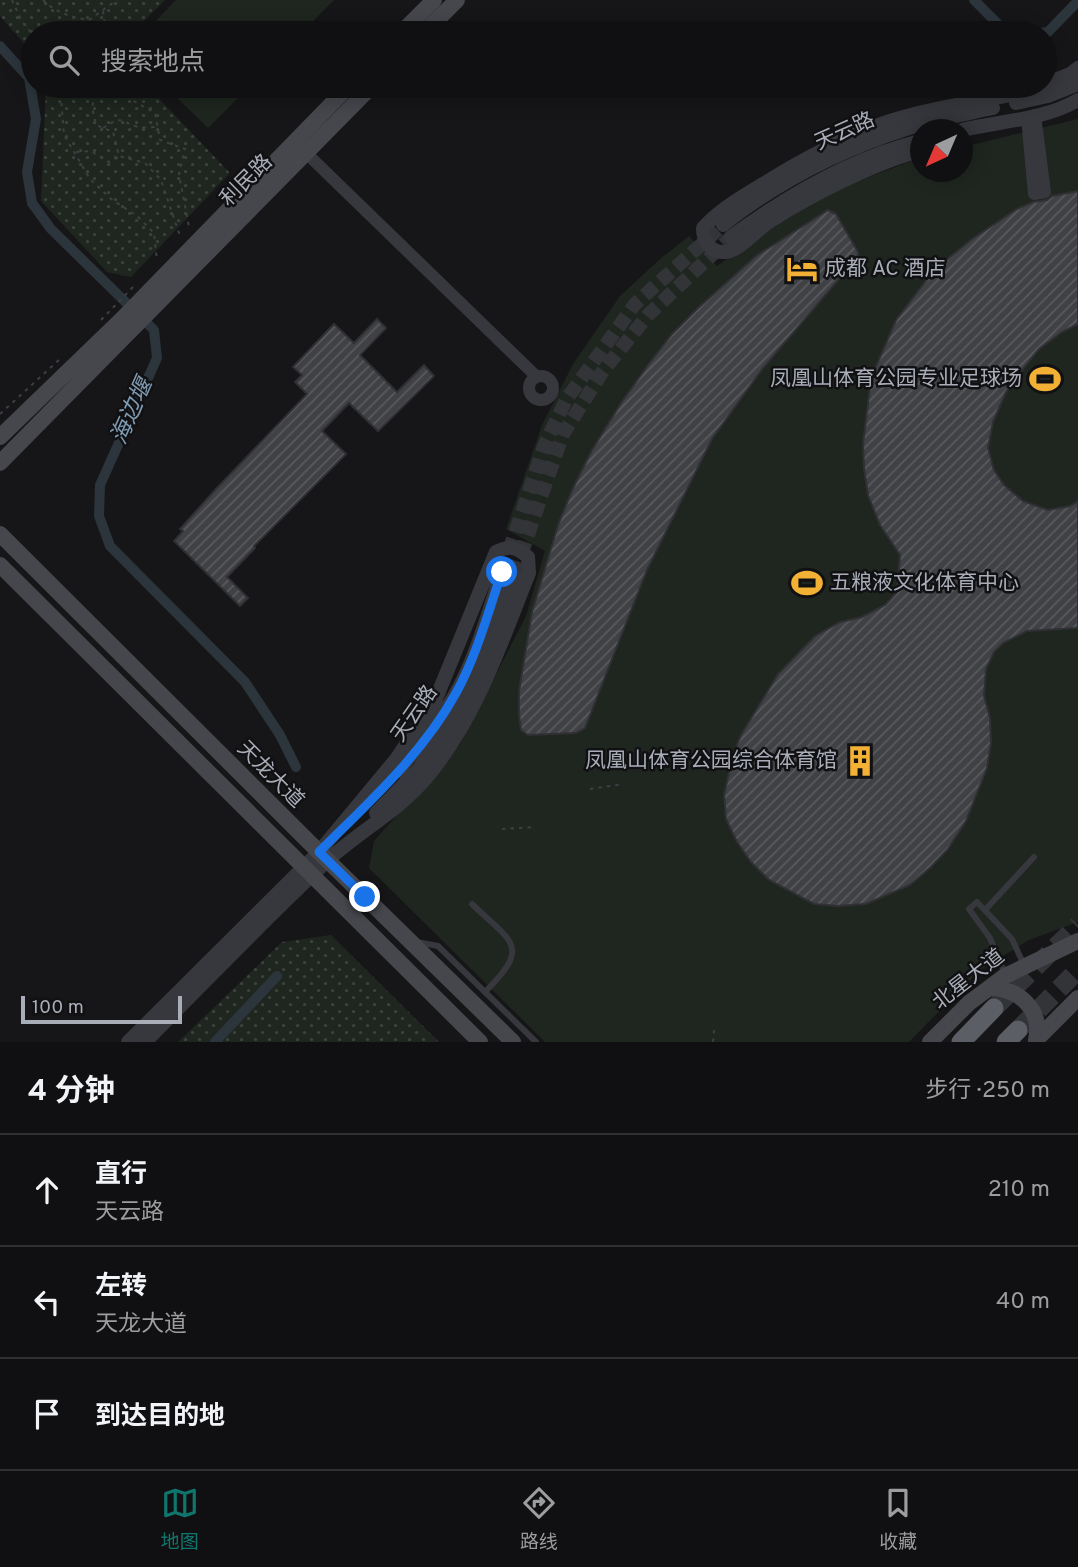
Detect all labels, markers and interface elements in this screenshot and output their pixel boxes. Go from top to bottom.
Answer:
search box [21,21,1057,98]
icon: search [45,41,83,79]
text: 搜索地点 [101,47,205,80]
street label: 天云路 [811,107,879,157]
north arrow [910,119,973,182]
street label: 利民路 [215,149,279,213]
hotel icon: 成都 AC 酒店 [785,252,819,286]
place label: 成都 AC 酒店 [825,256,946,283]
sports icon: 凤凰山体育公园专业足球场 [1028,362,1062,396]
place label: 凤凰山体育公园专业足球场 [770,366,1022,393]
water label: 海边堰 [106,371,162,449]
route start [486,556,517,587]
sports icon: 五粮液文化体育中心 [790,566,824,600]
place label: 五粮液文化体育中心 [830,570,1019,597]
street label: 天云路 [386,680,444,748]
street label: 天龙大道 [231,736,309,814]
building icon: 凤凰山体育公园综合体育馆 [843,744,877,778]
place label: 凤凰山体育公园综合体育馆 [585,748,837,775]
route end [349,881,380,912]
street label: 北星大道 [928,944,1010,1016]
scale bar [21,993,182,1025]
text: 100 m [32,996,84,1020]
text: 4 分钟 [28,1074,115,1111]
text: 步行 · 250 m [925,1077,1050,1106]
text: 直行 [95,1159,147,1192]
icon: ahead [28,1171,66,1209]
text: 210 m [988,1176,1050,1205]
text: 天云路 [95,1199,164,1228]
text: 左转 [95,1271,147,1304]
icon: left [28,1283,66,1321]
text: 40 m [996,1288,1050,1317]
text: 天龙大道 [95,1311,187,1340]
icon: arrive [28,1395,66,1433]
text: 到达目的地 [95,1401,225,1434]
tab: 地图 [161,1484,199,1555]
tab: 路线 [520,1484,558,1555]
tab: 收藏 [879,1484,917,1555]

